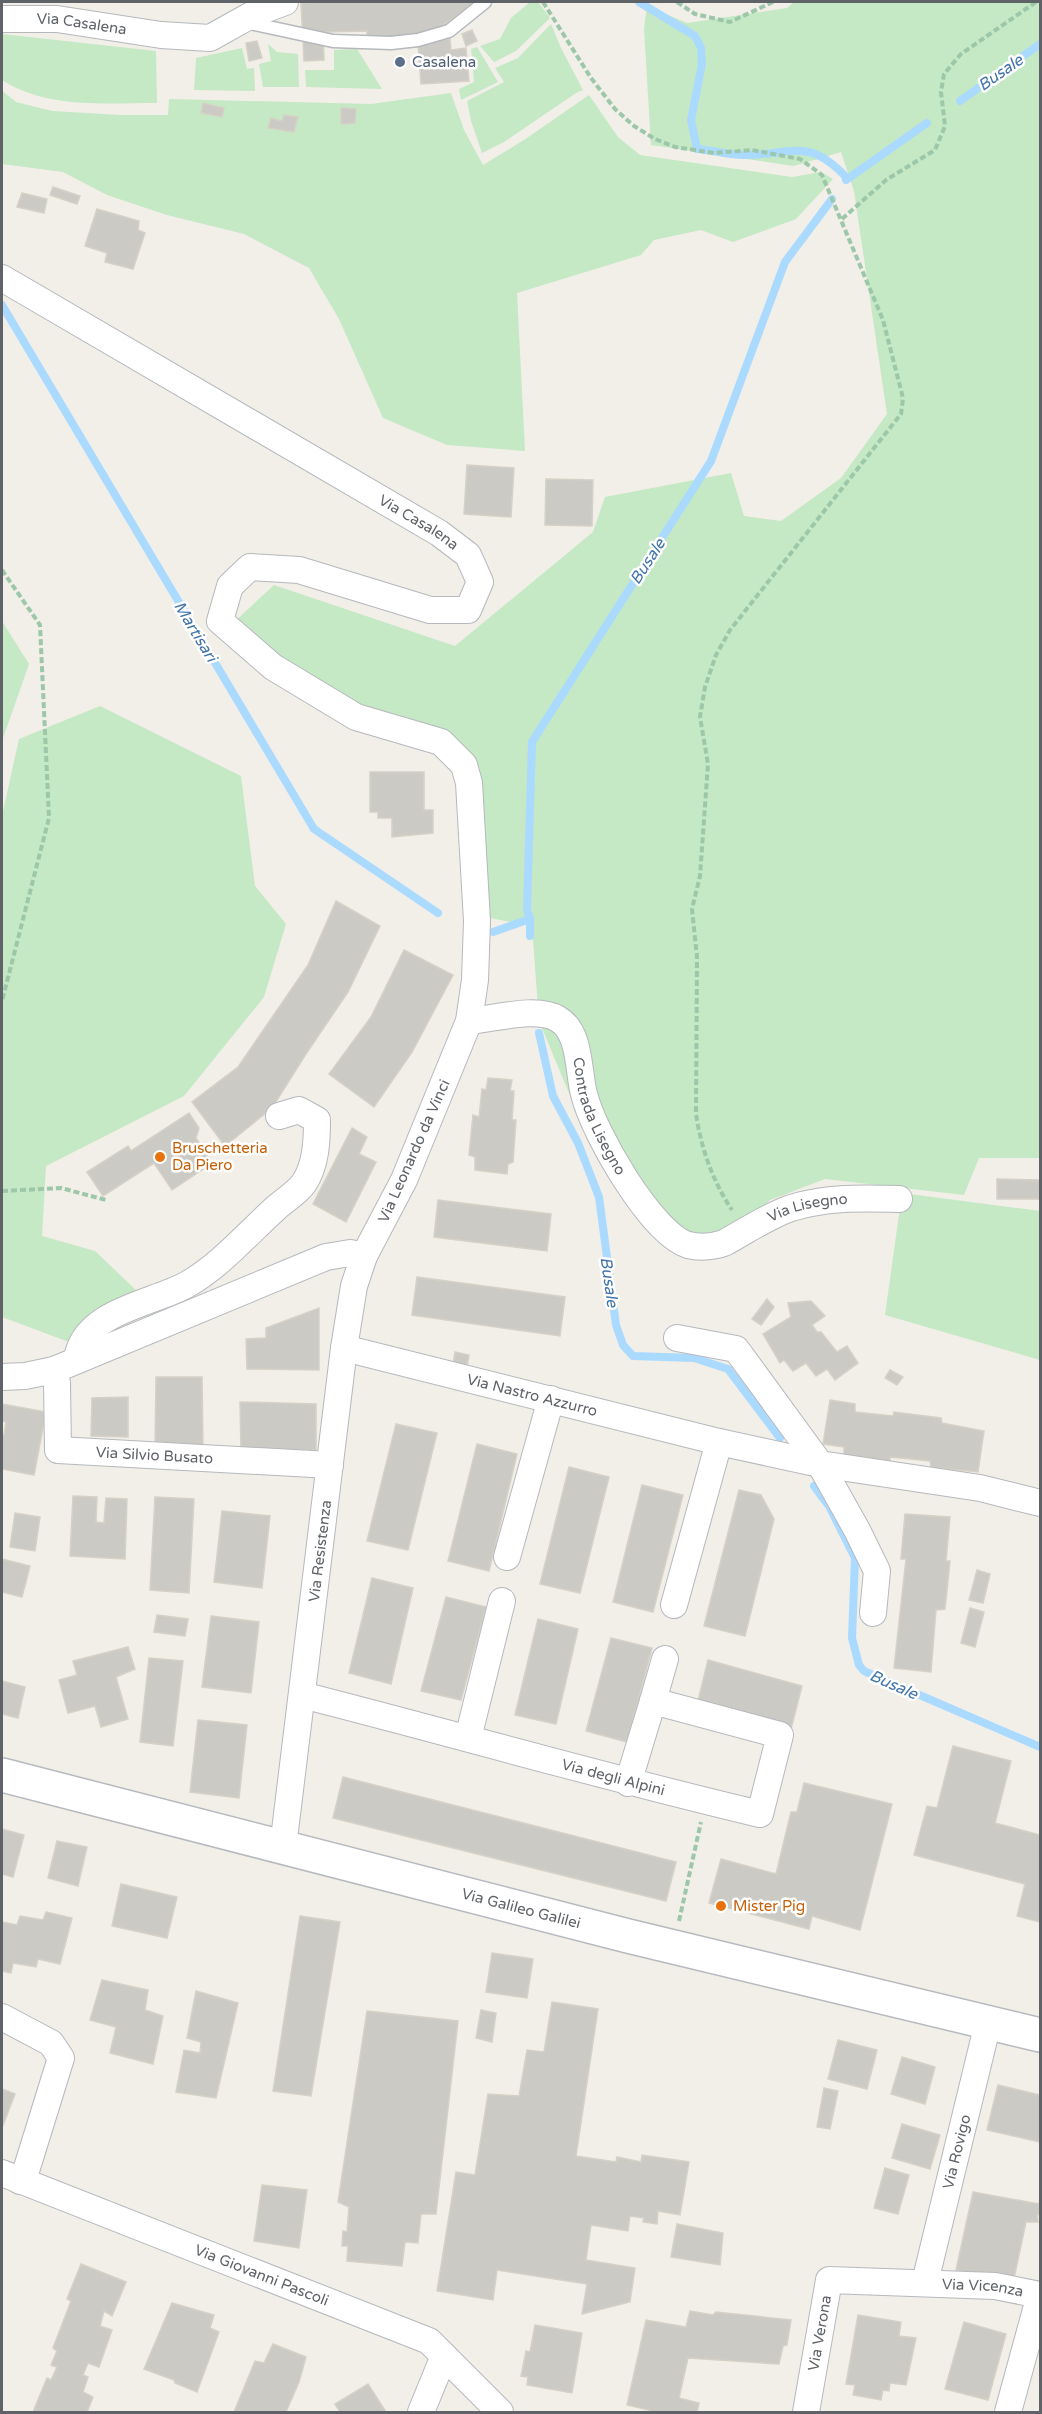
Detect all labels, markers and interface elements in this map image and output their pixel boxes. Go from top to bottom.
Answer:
street label: Via Casalena [37,10,128,39]
water label: Busale [974,50,1028,95]
place label: Casalena [412,53,476,71]
marker: Casalena [393,55,407,69]
street label: Via Casalena [375,491,462,554]
water label: Busale [626,534,670,588]
water label: Martisari [169,597,222,667]
street label: Contrada Lisegno [569,1056,630,1178]
street label: Via Leonardo da Vinci [374,1077,454,1225]
place label: Bruschetteria Da Piero [172,1139,268,1174]
marker: Bruschetteria Da Piero [153,1150,167,1164]
street label: Via Lisegno [764,1190,848,1226]
water label: Busale [596,1256,623,1309]
street label: Via Nastro Azzurro [465,1370,599,1420]
street label: Via Silvio Busato [95,1443,214,1468]
street label: Via Resistenza [305,1499,335,1603]
water label: Busale [866,1666,922,1705]
street label: Via degli Alpini [560,1755,667,1799]
street label: Via Galileo Galilei [460,1885,583,1932]
place label: Mister Pig [733,1897,805,1915]
marker: Mister Pig [714,1899,728,1913]
street label: Via Rovigo [939,2113,974,2191]
street label: Via Giovanni Pascoli [192,2241,331,2310]
street label: Via Vicenza [942,2275,1025,2300]
street label: Via Verona [804,2294,835,2373]

